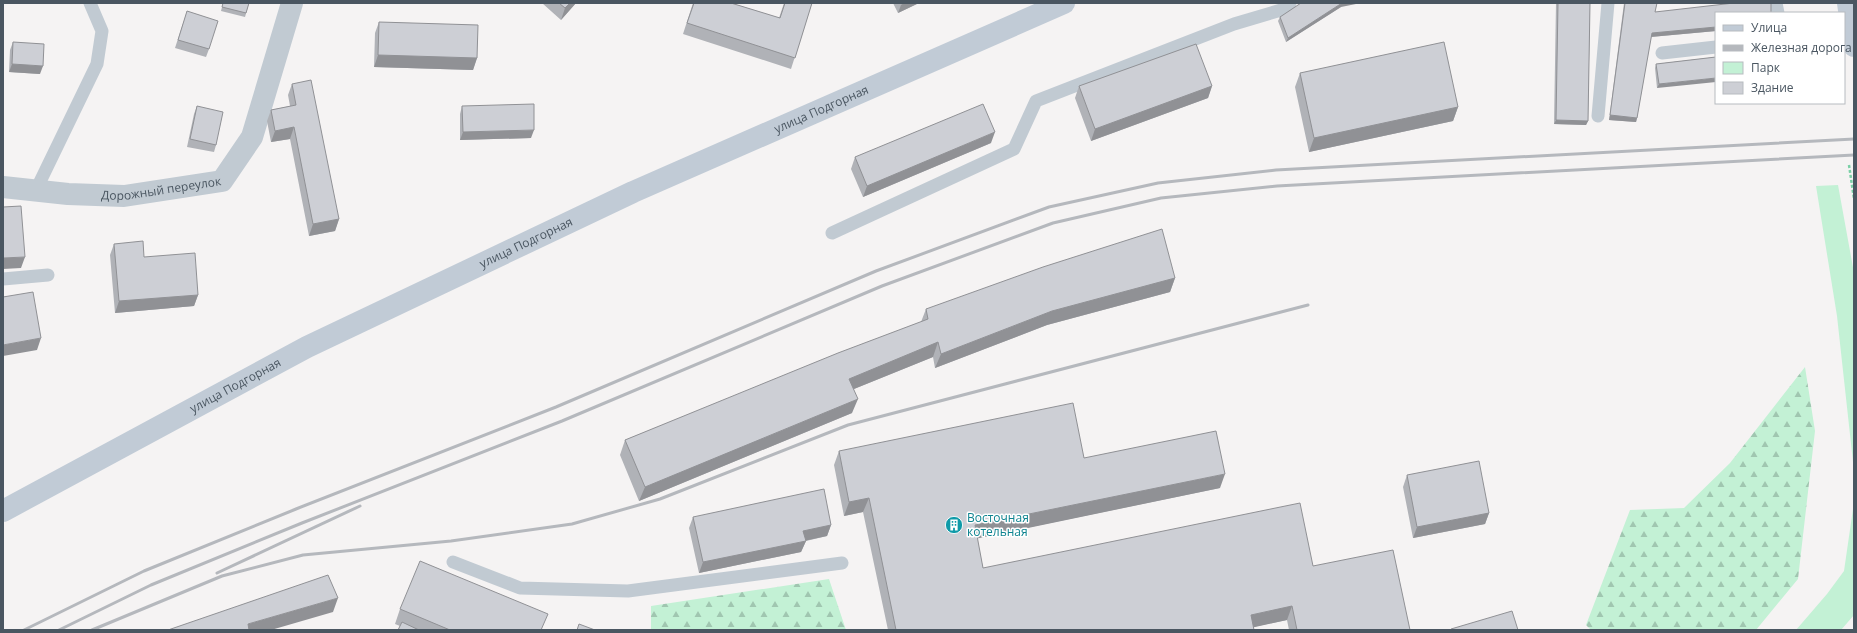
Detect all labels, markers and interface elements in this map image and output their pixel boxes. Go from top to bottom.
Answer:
legend [1715,12,1845,104]
text: Улица [1751,19,1787,36]
text: Железная дорога [1751,39,1852,56]
text: Парк [1751,59,1781,76]
text: Здание [1751,79,1794,96]
street label: улица Подгорная [771,81,871,137]
street label: Дорожный переулок [101,172,223,204]
street label: улица Подгорная [476,213,575,272]
street label: улица Подгорная [186,354,284,417]
place label: Восточная котельная [967,509,1029,540]
building icon: Восточная котельная [944,515,964,535]

